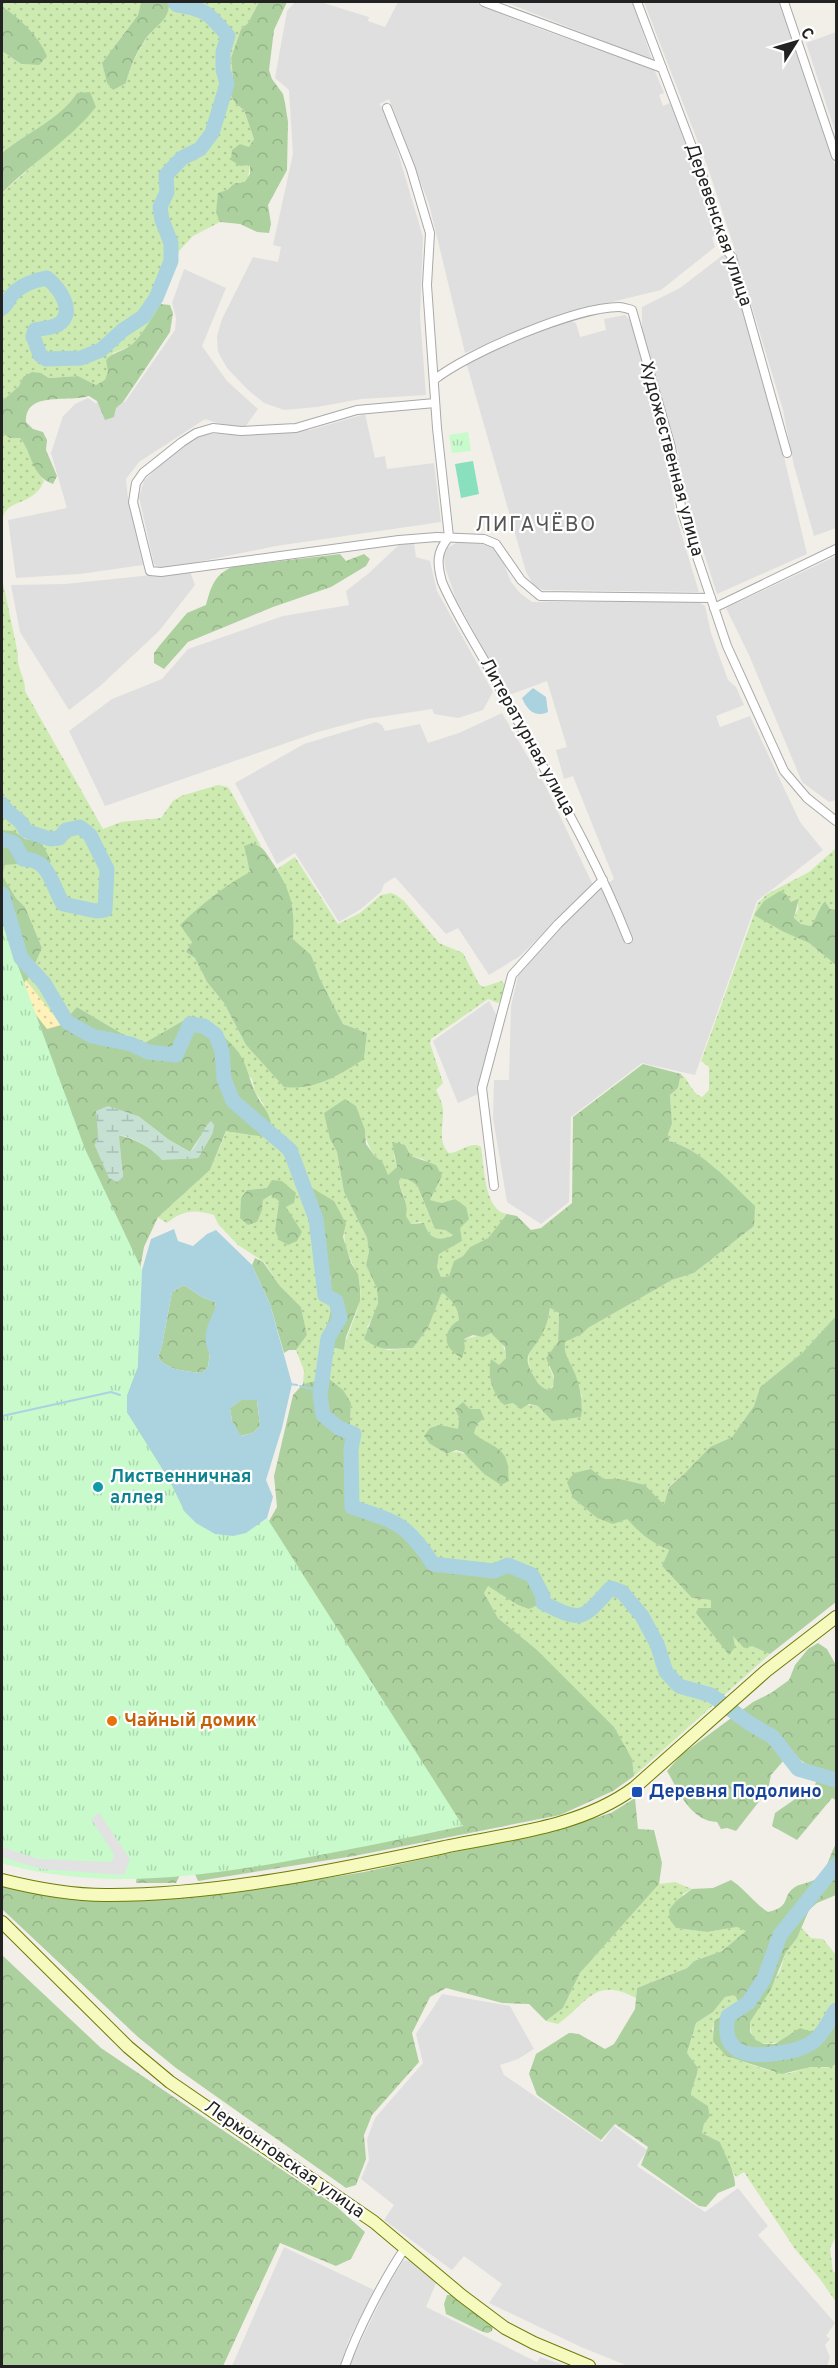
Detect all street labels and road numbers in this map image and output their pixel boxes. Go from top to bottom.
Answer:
street label: Деревенская улица [679,140,757,310]
street label: Художественная улица [634,359,708,559]
street label: Литературная улица [474,654,580,820]
street label: Лермонтовская улица [199,2096,369,2224]

